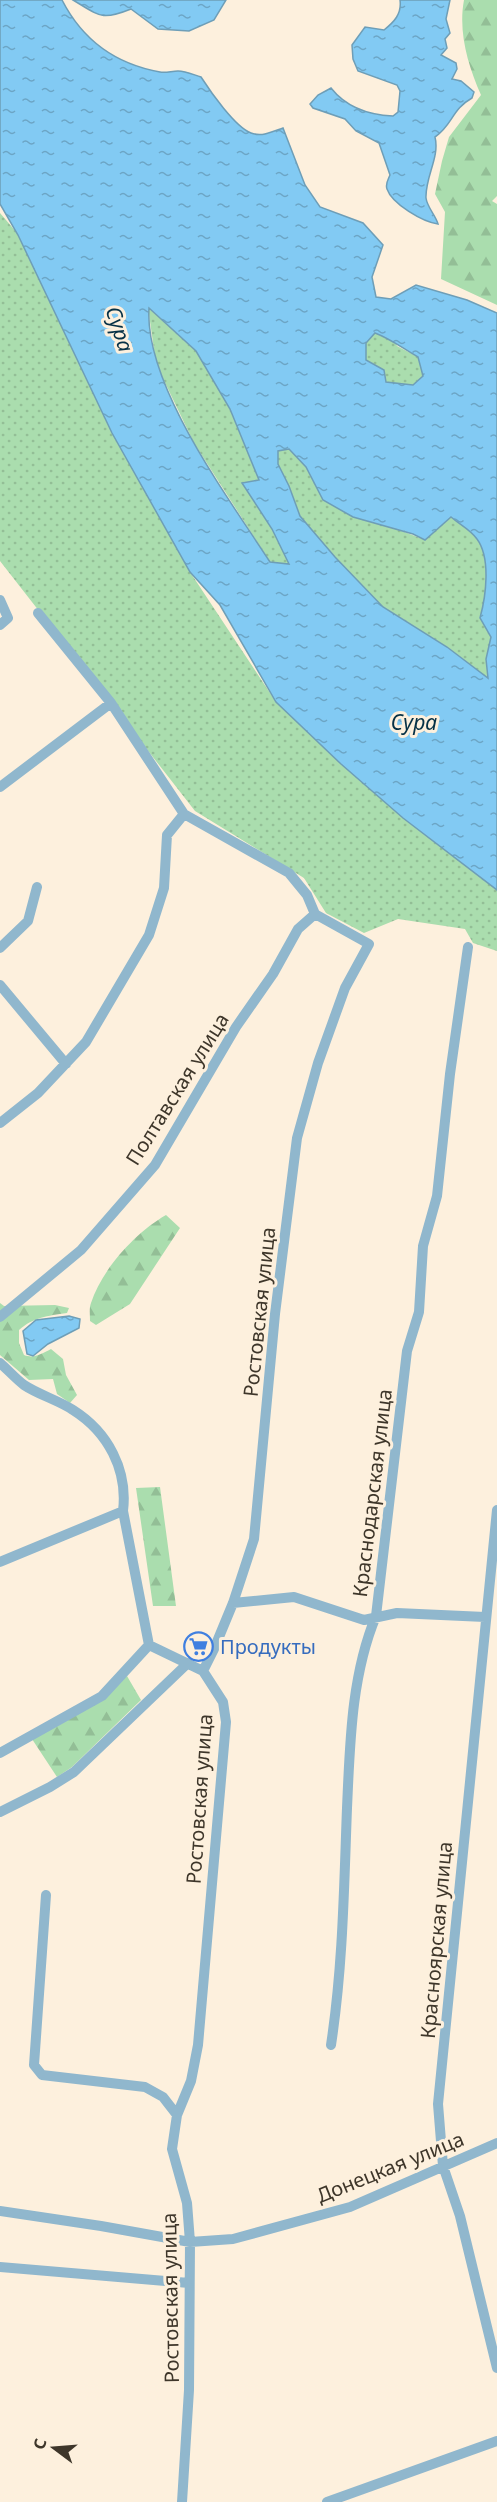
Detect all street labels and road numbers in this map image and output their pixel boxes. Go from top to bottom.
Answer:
street label: Полтавская улица [119,1008,235,1170]
street label: Ростовская улица [237,1226,281,1398]
street label: Краснодарская улица [346,1387,398,1599]
street label: Ростовская улица [180,1713,218,1885]
street label: Красноярская улица [414,1840,458,2040]
street label: Донецкая улица [312,2125,468,2209]
street label: Ростовская улица [155,2213,185,2383]

